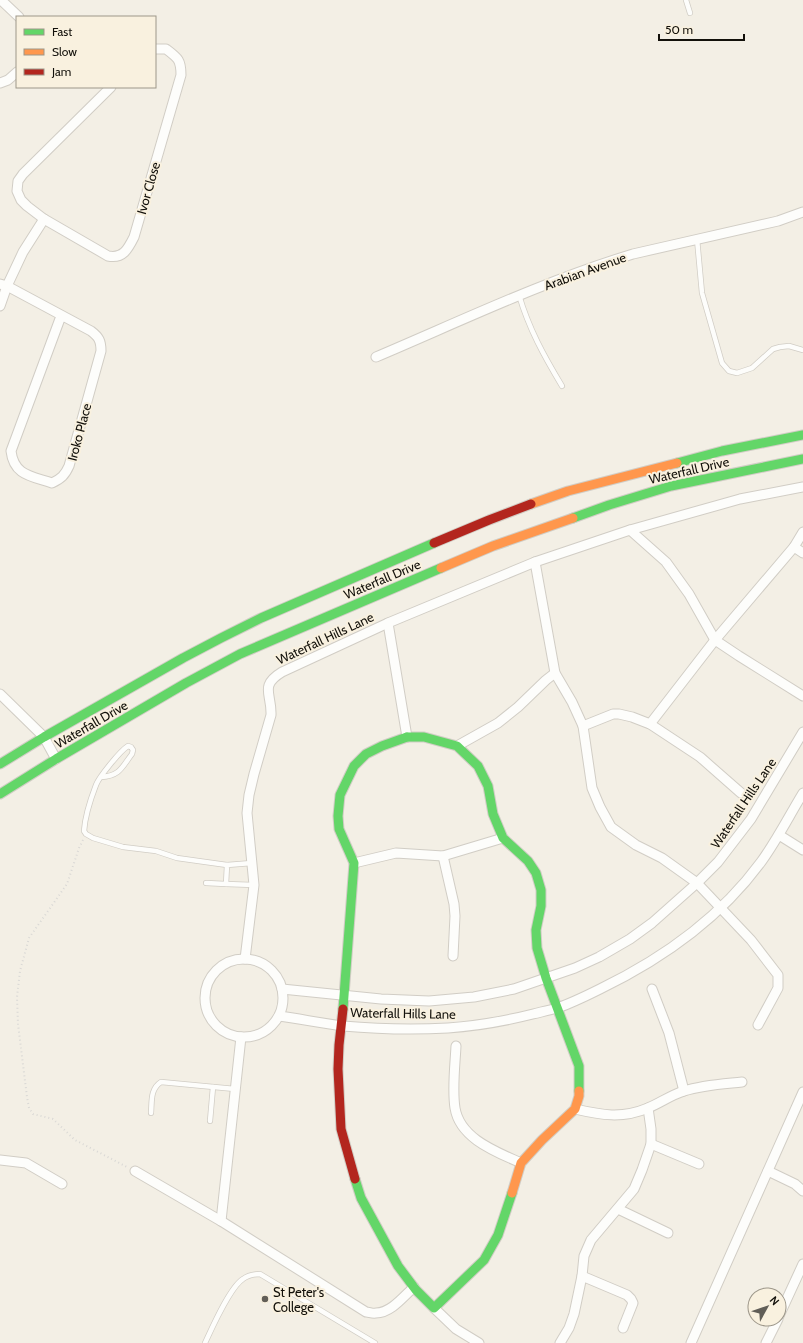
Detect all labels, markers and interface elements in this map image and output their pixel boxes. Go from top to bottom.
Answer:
legend [16,16,156,88]
scale bar [659,16,744,42]
text: 50 m [665,22,693,37]
text: Fast [52,24,72,39]
text: Slow [52,44,77,59]
text: Jam [51,64,71,79]
street label: Ivor Close [133,160,163,216]
street label: Arabian Avenue [542,249,628,293]
street label: Iroko Place [64,401,94,463]
street label: Waterfall Drive [647,453,731,487]
street label: Waterfall Drive [341,556,423,602]
street label: Waterfall Hills Lane [274,608,376,668]
street label: Waterfall Drive [52,696,131,751]
street label: Waterfall Hills Lane [707,755,779,851]
street label: Waterfall Hills Lane [350,1004,456,1022]
place label: St Peter's College [273,1284,325,1315]
north arrow [747,1287,787,1327]
text: N [767,1293,783,1308]
marker: St Peter's College [260,1294,270,1304]

